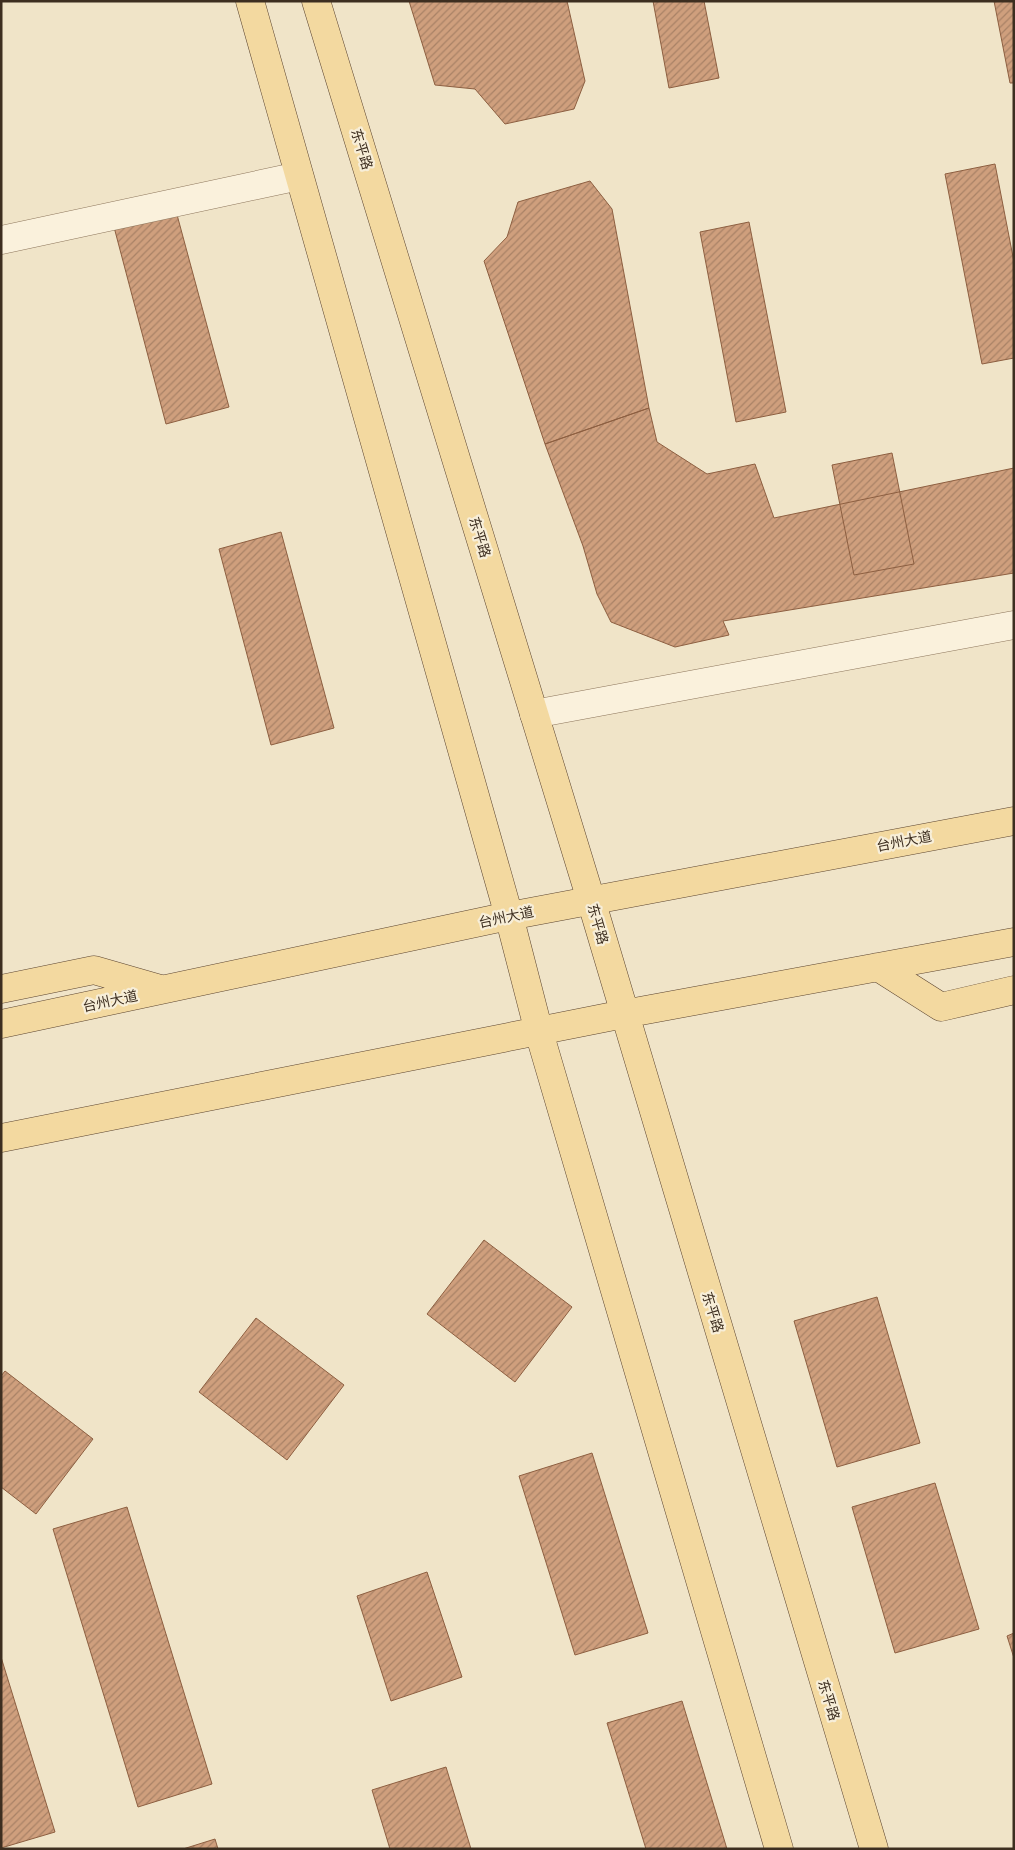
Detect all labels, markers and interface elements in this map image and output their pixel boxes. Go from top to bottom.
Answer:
street label: 东平路 [347,126,377,172]
street label: 东平路 [465,514,495,560]
street label: 台州大道 [875,827,933,855]
street label: 东平路 [584,901,612,947]
street label: 台州大道 [477,902,535,932]
street label: 台州大道 [81,986,139,1016]
street label: 东平路 [698,1289,728,1335]
street label: 东平路 [814,1677,844,1723]

